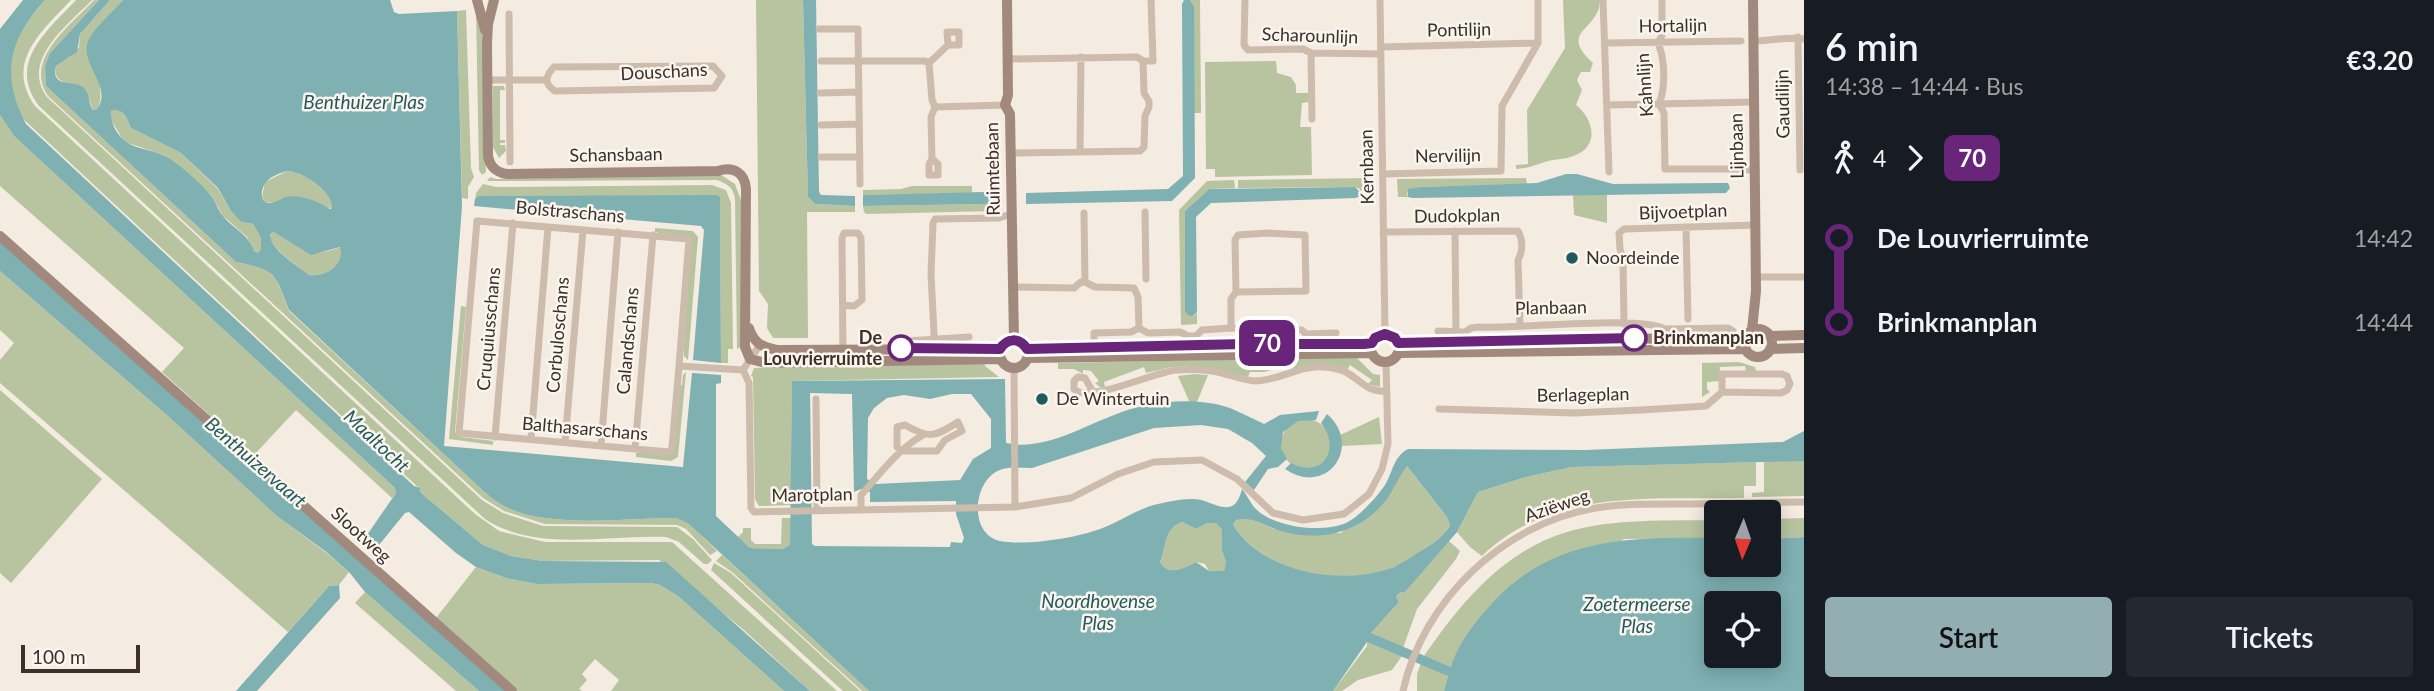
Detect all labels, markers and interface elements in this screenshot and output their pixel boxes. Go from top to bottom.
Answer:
street label: Hortalijn [1639,13,1707,37]
street label: Pontilijn [1427,17,1491,41]
street label: Scharounlijn [1261,22,1359,48]
text: 6 min [1825,23,1919,69]
text: €3.20 [2347,44,2413,76]
street label: Kahnlijn [1631,52,1657,118]
street label: Douschans [620,58,708,84]
street label: Gaudilijn [1770,69,1794,139]
text: 14:38 – 14:44 · Bus [1825,72,2024,100]
water label: Benthuizer Plas [303,90,425,113]
street label: Lijnbaan [1724,113,1748,179]
street label: Ruimtebaan [980,122,1004,216]
street label: Kernbaan [1354,129,1378,205]
icon: walk [1825,139,1863,177]
icon: forward [1896,139,1934,177]
street label: Schansbaan [569,142,663,166]
street label: Nervilijn [1415,143,1481,167]
text: 70 [1958,143,1986,172]
text: 4 [1873,144,1886,172]
street label: Bolstraschans [515,195,625,227]
street label: Bijvoetplan [1638,198,1728,224]
street label: Dudokplan [1414,203,1500,227]
text: De Louvrierruimte [1877,222,2089,254]
text: 14:42 [2354,224,2413,252]
place label: Noordeinde [1586,246,1680,268]
marker: Noordeinde [1564,250,1580,266]
street label: Cruquiusschans [472,266,504,392]
street label: Corbuloschans [541,276,573,394]
street label: Calandschans [611,286,643,395]
street label: Planbaan [1515,295,1587,319]
text: Brinkmanplan [1877,306,2037,338]
text: 14:44 [2354,308,2413,336]
line badge: 70 [1236,320,1298,366]
marker: Brinkmanplan [1621,325,1647,351]
place label: De Louvrierruimte [763,326,882,369]
place label: Brinkmanplan [1653,326,1764,348]
text: 70 [1253,328,1281,357]
marker: De Louvrierruimte [888,335,914,361]
street label: Berlageplan [1536,382,1630,406]
place label: De Wintertuin [1056,387,1170,409]
marker: De Wintertuin [1034,391,1050,407]
water label: Maaltocht [340,404,415,477]
water label: Benthuizervaart [201,411,312,512]
street label: Balthasarschans [521,412,649,444]
street label: Marotplan [771,482,853,506]
street label: Aziëweg [1521,484,1592,526]
north arrow [1704,500,1782,578]
map controls [1704,500,1781,668]
street label: Slootweg [327,502,396,567]
water label: Noordhovense Plas [1041,589,1155,634]
button: locate [1704,591,1781,668]
water label: Zoetermeerse Plas [1582,592,1691,637]
button: Start [1825,597,2112,677]
button: Tickets [2126,597,2413,677]
scale bar [21,642,140,674]
text: 100 m [32,645,86,668]

